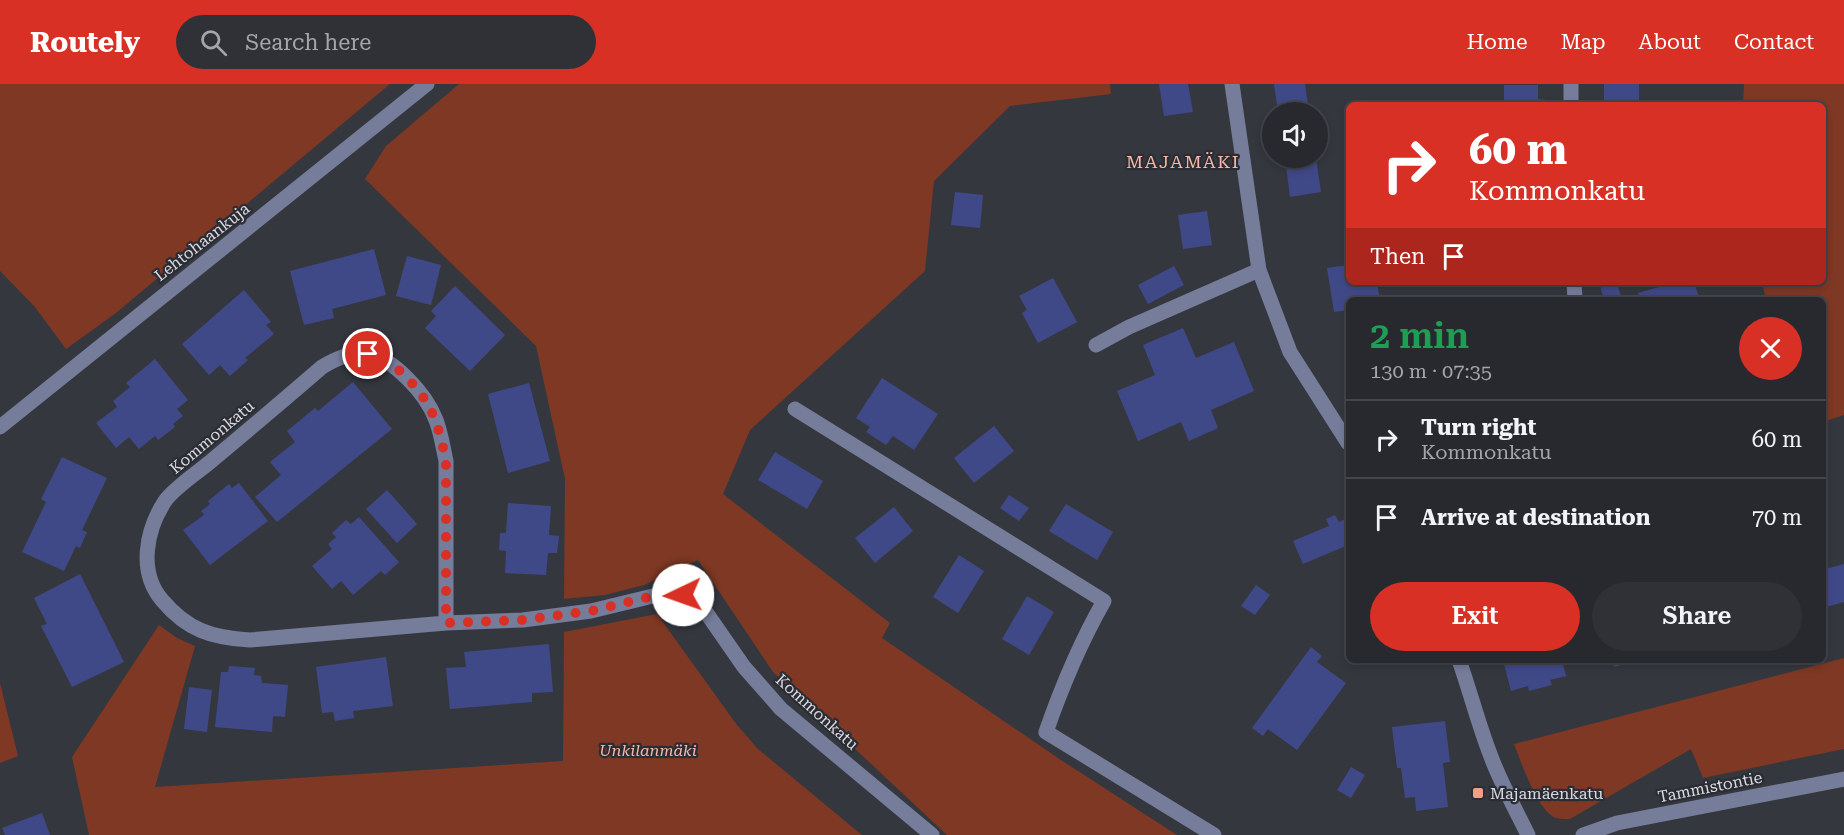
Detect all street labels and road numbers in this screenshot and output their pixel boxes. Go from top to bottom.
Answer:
street label: Lehtohaankuja [151,199,254,285]
street label: Kommonkatu [166,396,258,478]
street label: Kommonkatu [772,670,862,754]
street label: Tammistontie [1656,768,1764,806]

